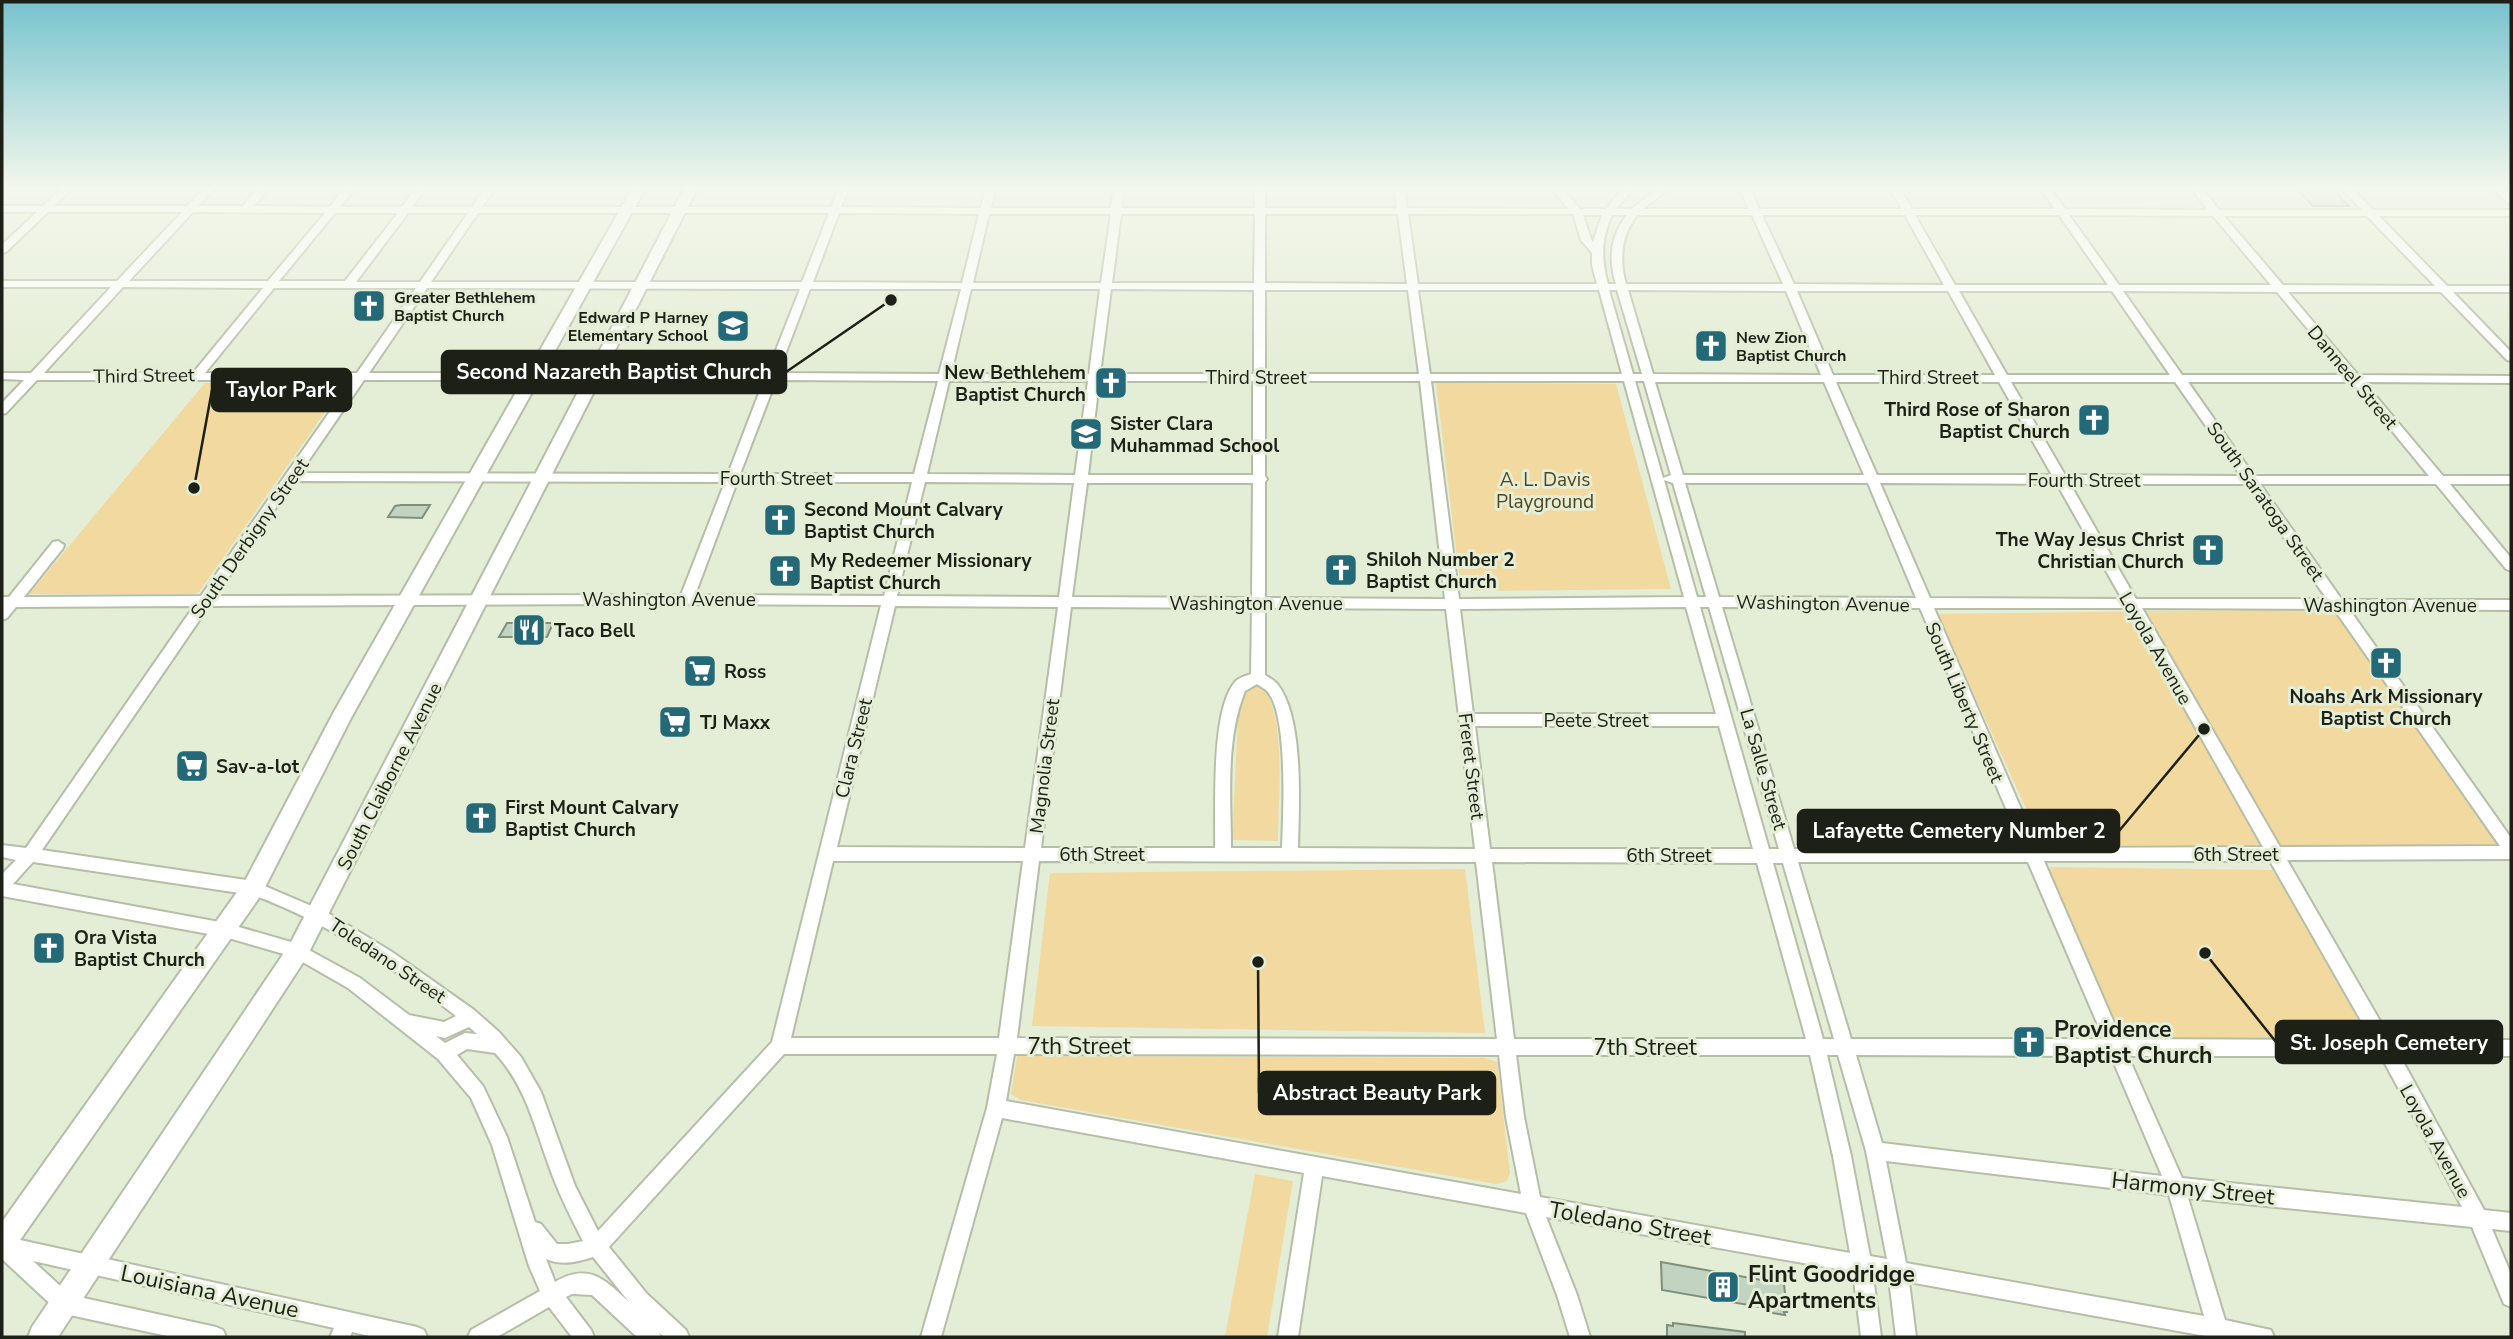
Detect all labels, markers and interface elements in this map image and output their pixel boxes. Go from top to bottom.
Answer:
church icon: Greater Bethlehem Baptist Church [350,287,388,325]
place label: Greater Bethlehem Baptist Church [394,287,536,327]
place label: Edward P Harney Elementary School [568,307,709,347]
school or university icon: Edward P Harney Elementary School [714,307,752,345]
street label: Danneel Street [2301,320,2404,435]
church icon: New Zion Baptist Church [1692,327,1730,365]
place label: New Zion Baptist Church [1736,327,1846,367]
callout: Second Nazareth Baptist Church [442,351,786,393]
text: Second Nazareth Baptist Church [456,358,772,386]
place label: New Bethlehem Baptist Church [944,360,1086,408]
street label: Third Street [93,362,195,390]
church icon: New Bethlehem Baptist Church [1092,364,1130,402]
street label: Third Street [1205,365,1307,391]
street label: Third Street [1877,365,1979,391]
callout: Taylor Park [212,369,351,411]
text: Taylor Park [226,376,337,404]
place label: Third Rose of Sharon Baptist Church [1884,397,2070,445]
church icon: Third Rose of Sharon Baptist Church [2075,401,2113,439]
place label: Sister Clara Muhammad School [1110,411,1279,459]
school or university icon: Sister Clara Muhammad School [1067,415,1105,453]
street label: South Saratoga Street [2200,417,2330,587]
street label: South Derbigny Street [185,453,315,624]
street label: Fourth Street [720,466,833,492]
park label: A. L. Davis Playground [1496,467,1594,515]
street label: Fourth Street [2028,468,2141,494]
place label: Second Mount Calvary Baptist Church [804,497,1004,545]
church icon: Second Mount Calvary Baptist Church [761,501,799,539]
place label: The Way Jesus Christ Christian Church [1996,527,2185,575]
church icon: The Way Jesus Christ Christian Church [2189,531,2227,569]
place label: Shiloh Number 2 Baptist Church [1366,547,1515,595]
place label: My Redeemer Missionary Baptist Church [810,548,1032,596]
church icon: Shiloh Number 2 Baptist Church [1322,551,1360,589]
church icon: My Redeemer Missionary Baptist Church [766,552,804,590]
street label: Washington Avenue [582,587,756,613]
street label: Loyola Avenue [2112,587,2198,710]
street label: Washington Avenue [1736,589,1910,619]
street label: Washington Avenue [1169,591,1343,617]
street label: Washington Avenue [2303,593,2477,619]
restaurant icon: Taco Bell [510,611,548,649]
place label: Taco Bell [554,618,635,644]
street label: South Liberty Street [1919,618,2010,787]
church icon: Noahs Ark Missionary Baptist Church [2367,644,2405,682]
supermarket icon: Ross [681,652,719,690]
place label: Ross [724,659,766,685]
street label: South Claiborne Avenue [331,678,448,875]
place label: Noahs Ark Missionary Baptist Church [2289,684,2484,732]
street label: Clara Street [829,695,879,801]
street label: Magnolia Street [1024,697,1066,835]
supermarket icon: TJ Maxx [656,703,694,741]
street label: La Salle Street [1733,706,1793,833]
street label: Peete Street [1543,708,1649,734]
place label: TJ Maxx [700,710,771,736]
street label: Freret Street [1452,711,1490,821]
supermarket icon: Sav-a-lot [173,747,211,785]
place label: Sav-a-lot [216,754,300,780]
place label: First Mount Calvary Baptist Church [505,795,679,843]
church icon: First Mount Calvary Baptist Church [462,799,500,837]
callout: Lafayette Cemetery Number 2 [1798,810,2119,852]
text: Lafayette Cemetery Number 2 [1812,817,2106,845]
street label: 6th Street [1059,842,1145,868]
street label: 6th Street [2193,842,2279,868]
street label: 6th Street [1626,843,1712,869]
street label: Toledano Street [324,912,451,1010]
place label: Ora Vista Baptist Church [74,925,205,973]
church icon: Ora Vista Baptist Church [30,929,68,967]
place label: Providence Baptist Church [2054,1014,2212,1071]
callout: St. Joseph Cemetery [2276,1021,2502,1063]
church icon: Providence Baptist Church [2010,1023,2048,1061]
text: St. Joseph Cemetery [2290,1029,2489,1057]
street label: 7th Street [1027,1031,1132,1062]
street label: 7th Street [1593,1032,1698,1063]
callout: Abstract Beauty Park [1259,1072,1495,1114]
text: Abstract Beauty Park [1273,1079,1482,1107]
street label: Loyola Avenue [2393,1080,2477,1203]
street label: Harmony Street [2110,1165,2277,1213]
street label: Toledano Street [1547,1194,1714,1253]
street label: Louisiana Avenue [118,1257,302,1326]
place label: Flint Goodridge Apartments [1748,1259,1915,1316]
building icon: Flint Goodridge Apartments [1704,1268,1742,1306]

